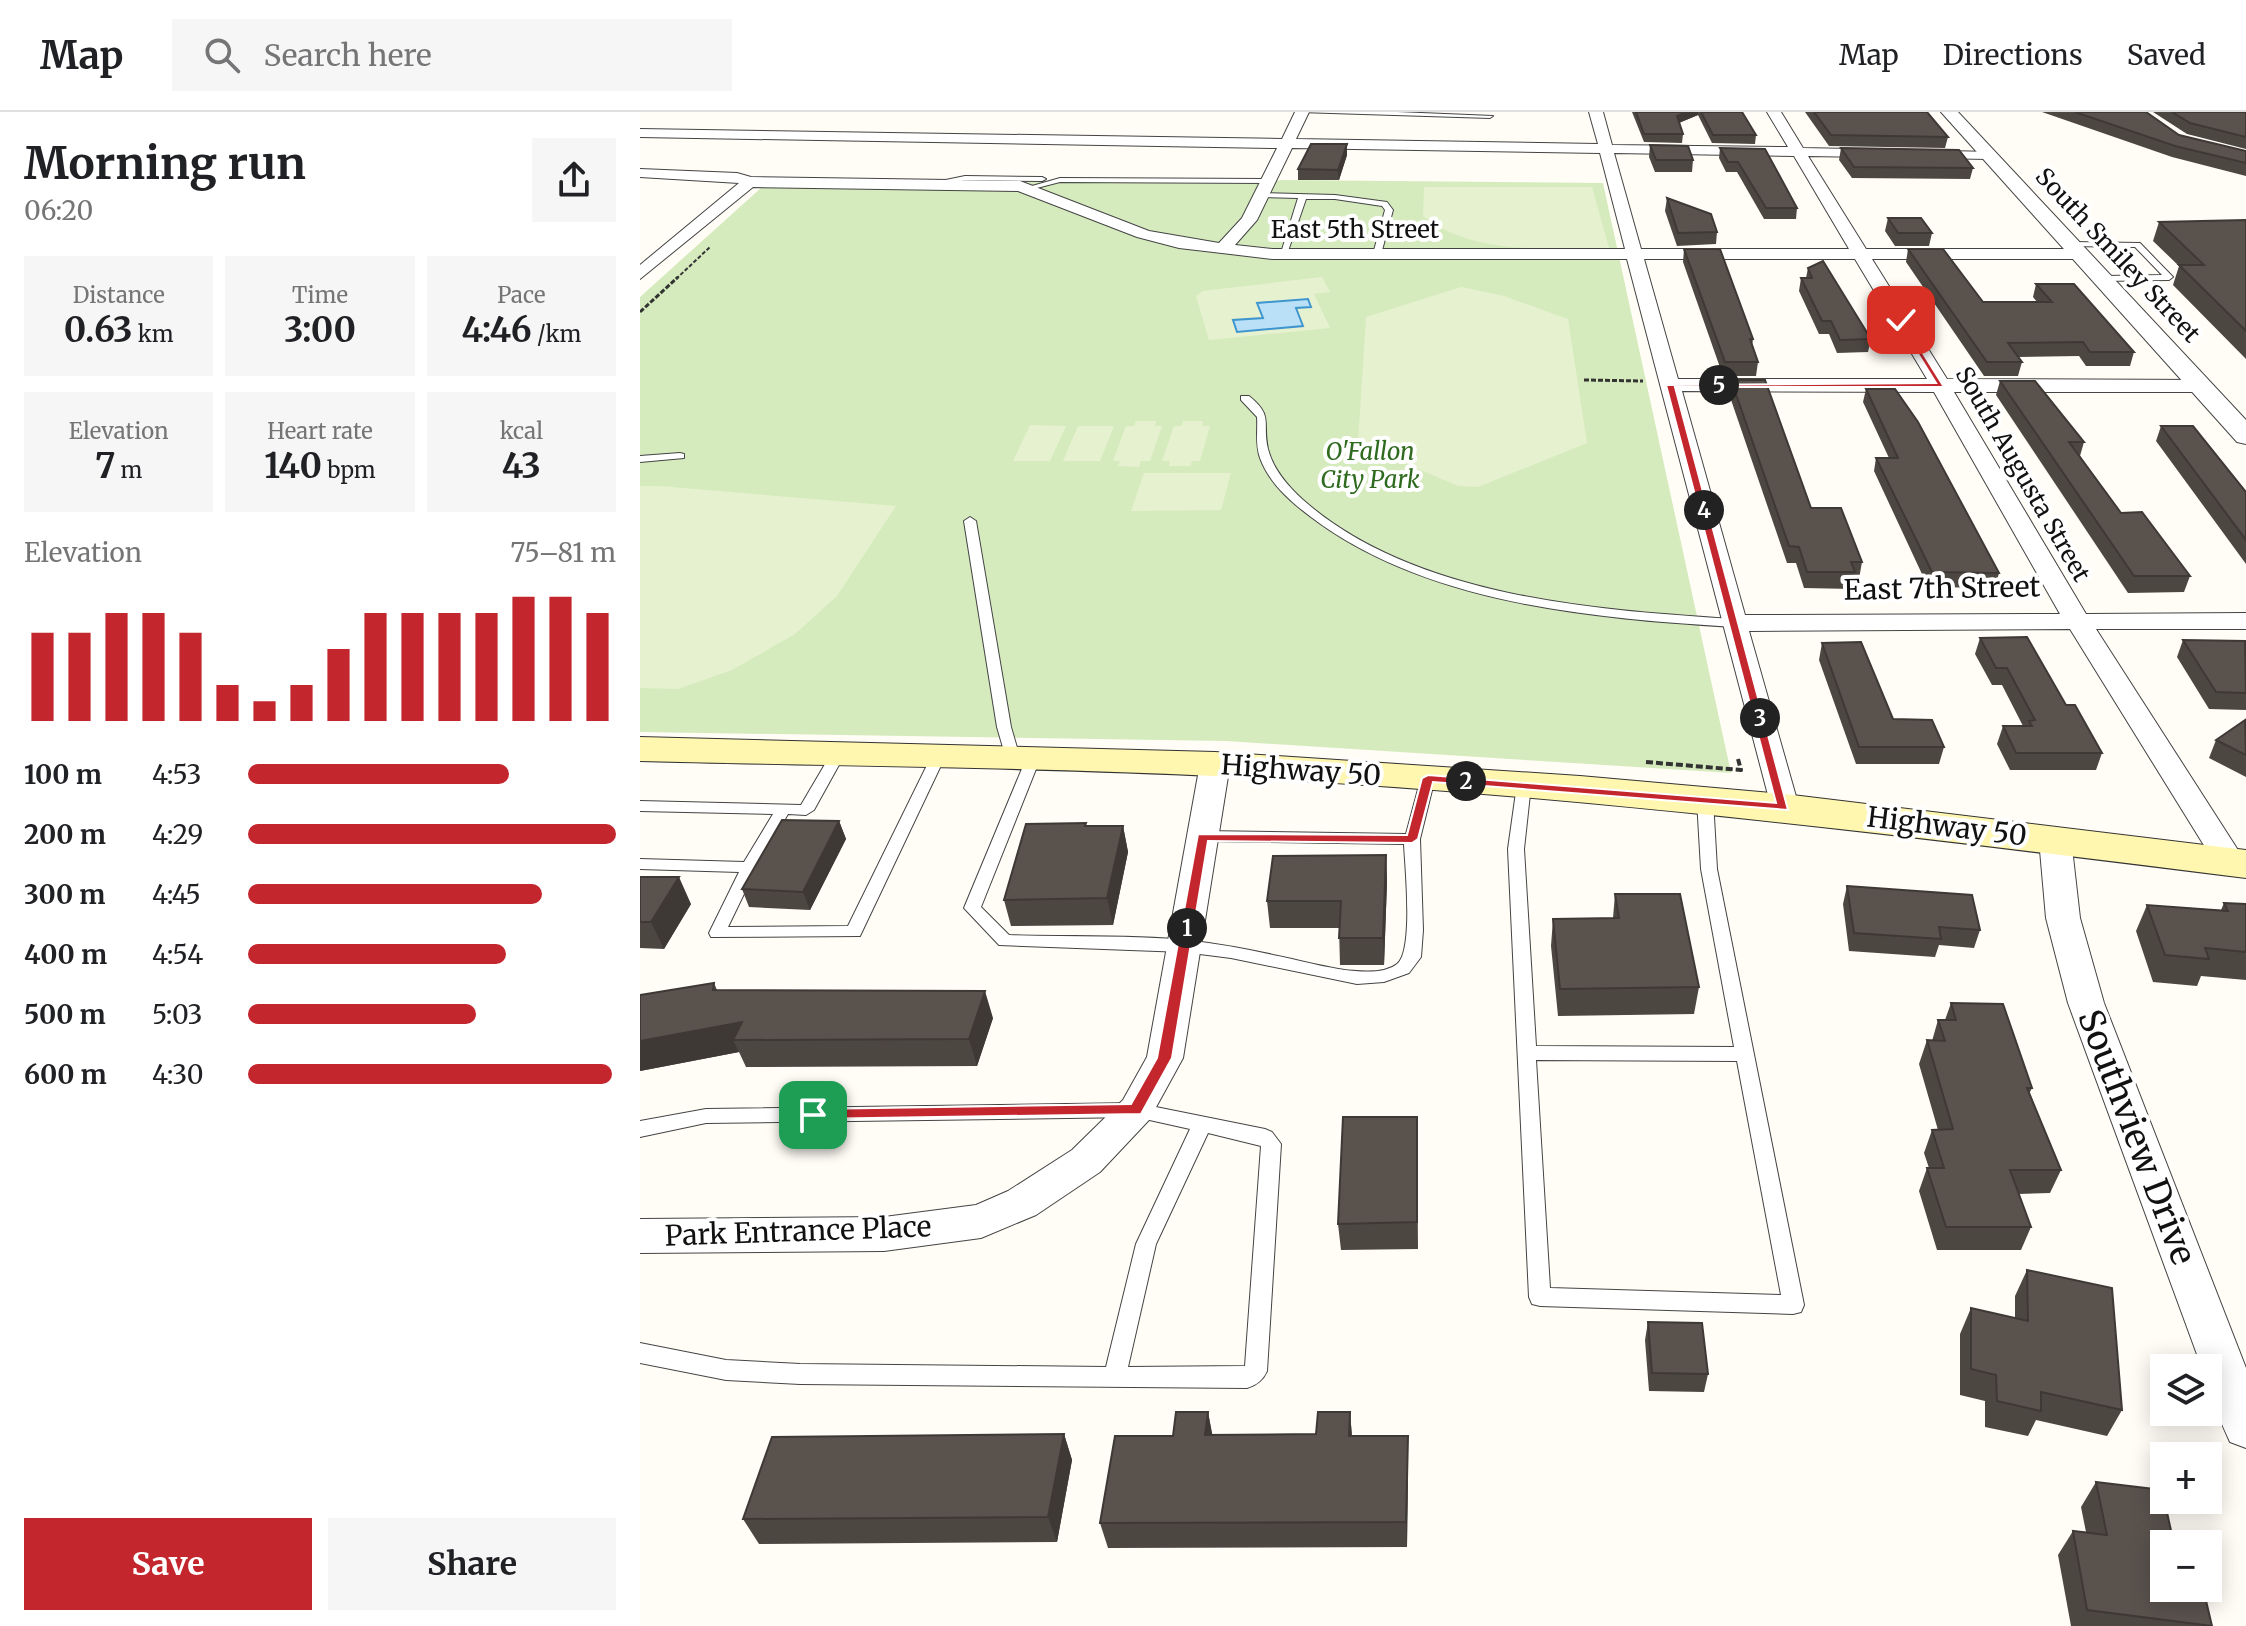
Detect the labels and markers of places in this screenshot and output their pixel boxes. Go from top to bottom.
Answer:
pin [1867,286,1935,354]
pin: 5 [1699,365,1739,405]
pin: 4 [1684,490,1724,530]
pin: 3 [1740,698,1780,738]
pin: 2 [1446,761,1486,801]
pin: 1 [1167,908,1207,948]
pin [779,1081,847,1149]

